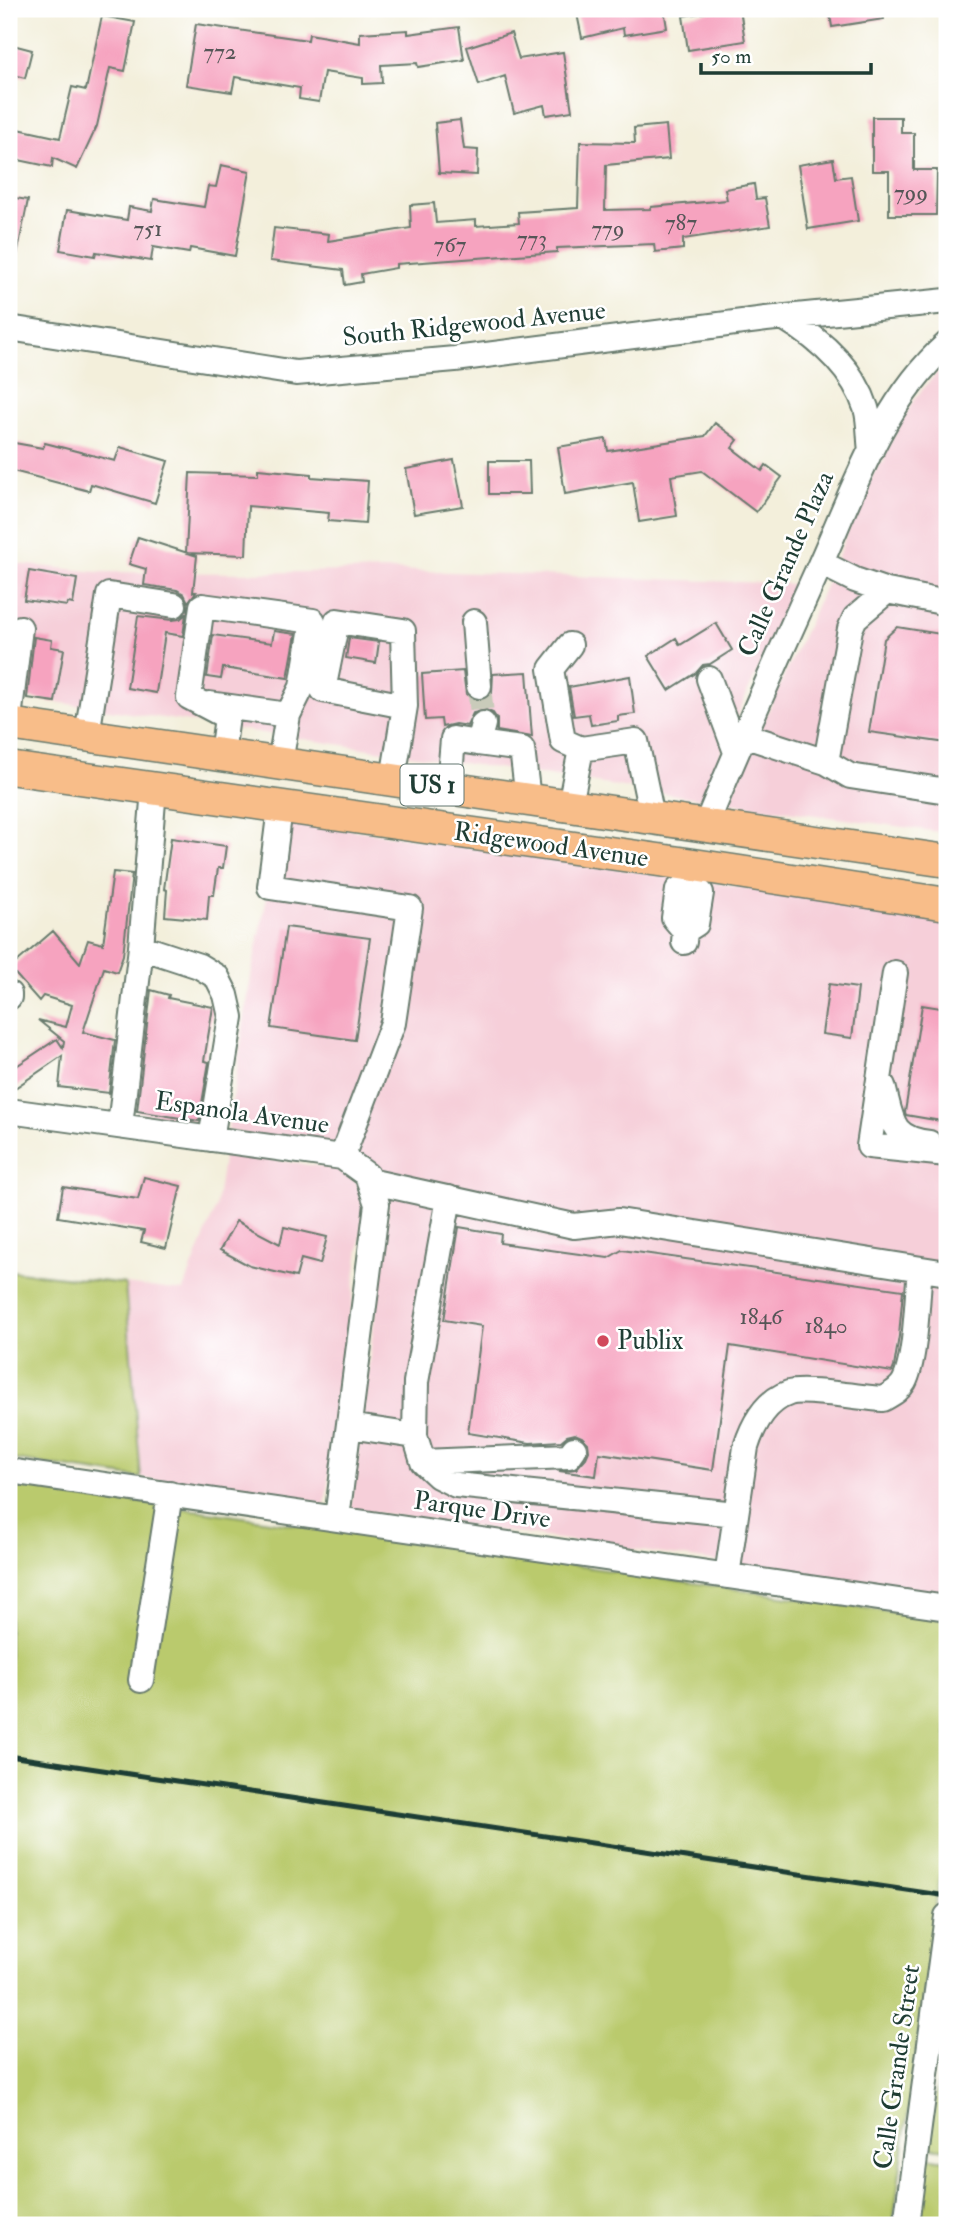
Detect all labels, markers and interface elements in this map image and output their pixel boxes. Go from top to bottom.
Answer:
scale bar [701,32,870,76]
house number: 772 [204,37,236,66]
text: 50 m [711,43,752,70]
house number: 799 [894,178,928,207]
house number: 787 [665,208,697,237]
house number: 751 [134,214,162,243]
house number: 779 [592,214,624,243]
house number: 773 [517,224,547,253]
house number: 767 [434,230,467,259]
street label: South Ridgewood Avenue [341,294,607,354]
street label: Calle Grande Plaza [731,466,841,662]
road number: US 1 [400,764,464,806]
street label: Ridgewood Avenue [452,815,651,875]
street label: Espanola Avenue [153,1085,331,1142]
house number: 1846 [740,1302,784,1331]
house number: 1840 [804,1311,848,1340]
place label: Publix [617,1325,684,1357]
marker: Publix [595,1333,611,1349]
street label: Parque Drive [412,1485,553,1535]
street label: Calle Grande Street [867,1963,927,2171]

